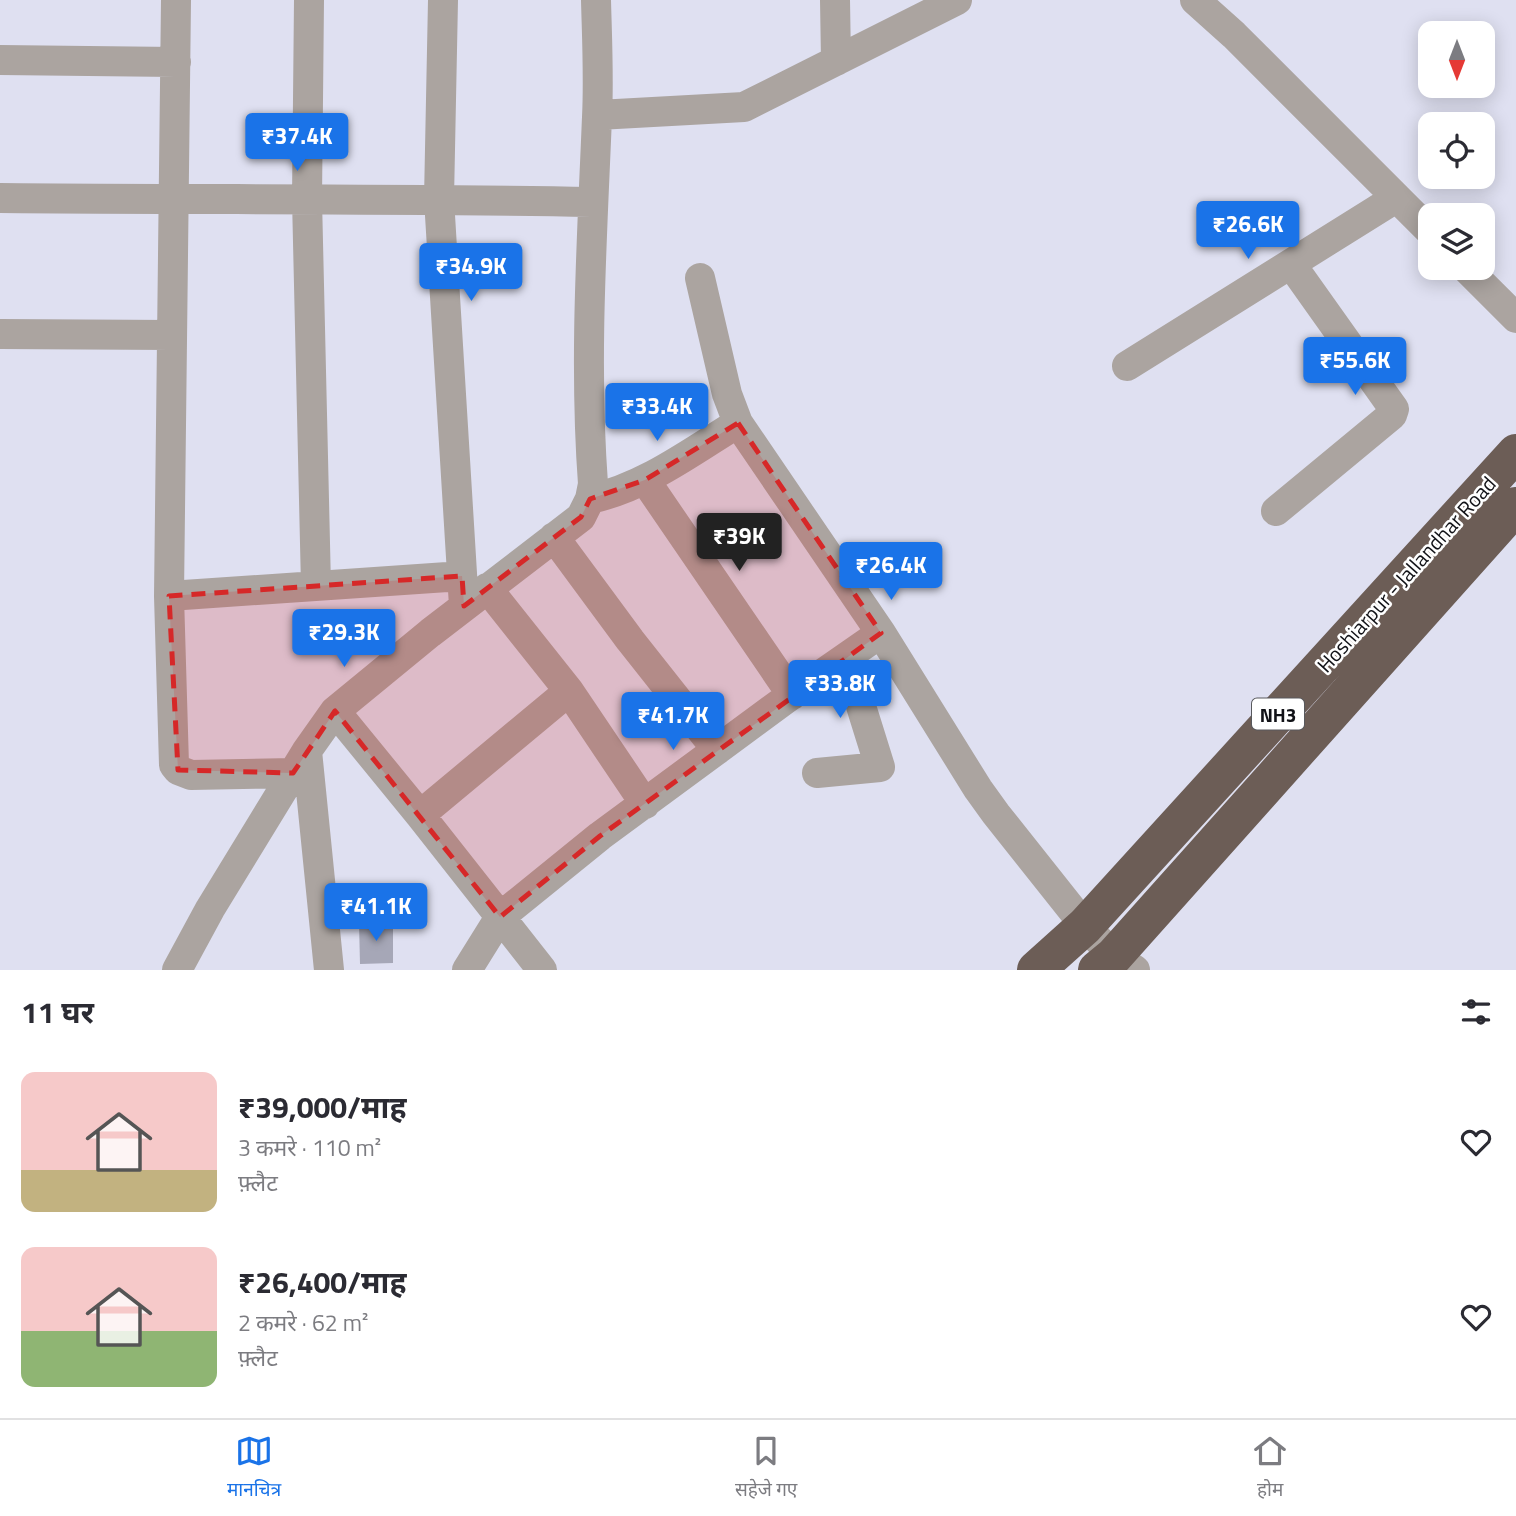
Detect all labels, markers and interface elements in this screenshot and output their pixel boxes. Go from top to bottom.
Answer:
north arrow [1418,21,1494,98]
map controls [1418,21,1495,280]
button: locate [1418,112,1495,189]
pin: ₹37.4K [240,114,354,173]
text: ₹37.4K [261,118,333,153]
pin: ₹26.6K [1191,202,1305,261]
button: layers [1418,203,1495,280]
text: ₹26.6K [1212,206,1284,241]
pin: ₹34.9K [414,244,528,303]
text: ₹34.9K [435,248,507,283]
pin: ₹55.6K [1298,338,1412,397]
text: ₹55.6K [1319,342,1391,377]
pin: ₹33.4K [600,384,714,443]
text: ₹33.4K [621,388,693,423]
street label: Hoshiarpur - Jallandhar Road [1309,469,1503,679]
pin: ₹39K [698,514,780,573]
text: ₹39K [713,518,765,553]
pin: ₹26.4K [834,542,948,602]
text: ₹26.4K [855,547,927,582]
pin: ₹29.3K [287,610,401,669]
text: ₹29.3K [308,614,380,649]
pin: ₹33.8K [783,660,897,720]
text: ₹33.8K [804,665,876,700]
pin: ₹41.7K [616,692,730,752]
text: ₹41.7K [637,697,709,732]
road number: NH3 [1252,698,1304,730]
pin: ₹41.1K [319,884,433,943]
text: ₹41.1K [340,888,412,923]
text: 11 घर [21,989,94,1035]
icon: filters [1457,993,1495,1031]
text: ₹39,000/माह [238,1084,406,1130]
icon: home [77,1100,161,1184]
icon: heart [1457,1123,1495,1161]
text: 3 कमरे · 110 m² [238,1130,381,1165]
text: फ़्लैट [238,1165,278,1200]
text: ₹26,400/माह [238,1259,406,1305]
icon: home [77,1275,161,1359]
icon: heart [1457,1298,1495,1336]
text: 2 कमरे · 62 m² [238,1305,368,1340]
text: फ़्लैट [238,1340,278,1375]
tab: मानचित्र [227,1432,281,1504]
tab: सहेजे गए [735,1432,797,1504]
tab: होम [1251,1432,1289,1504]

